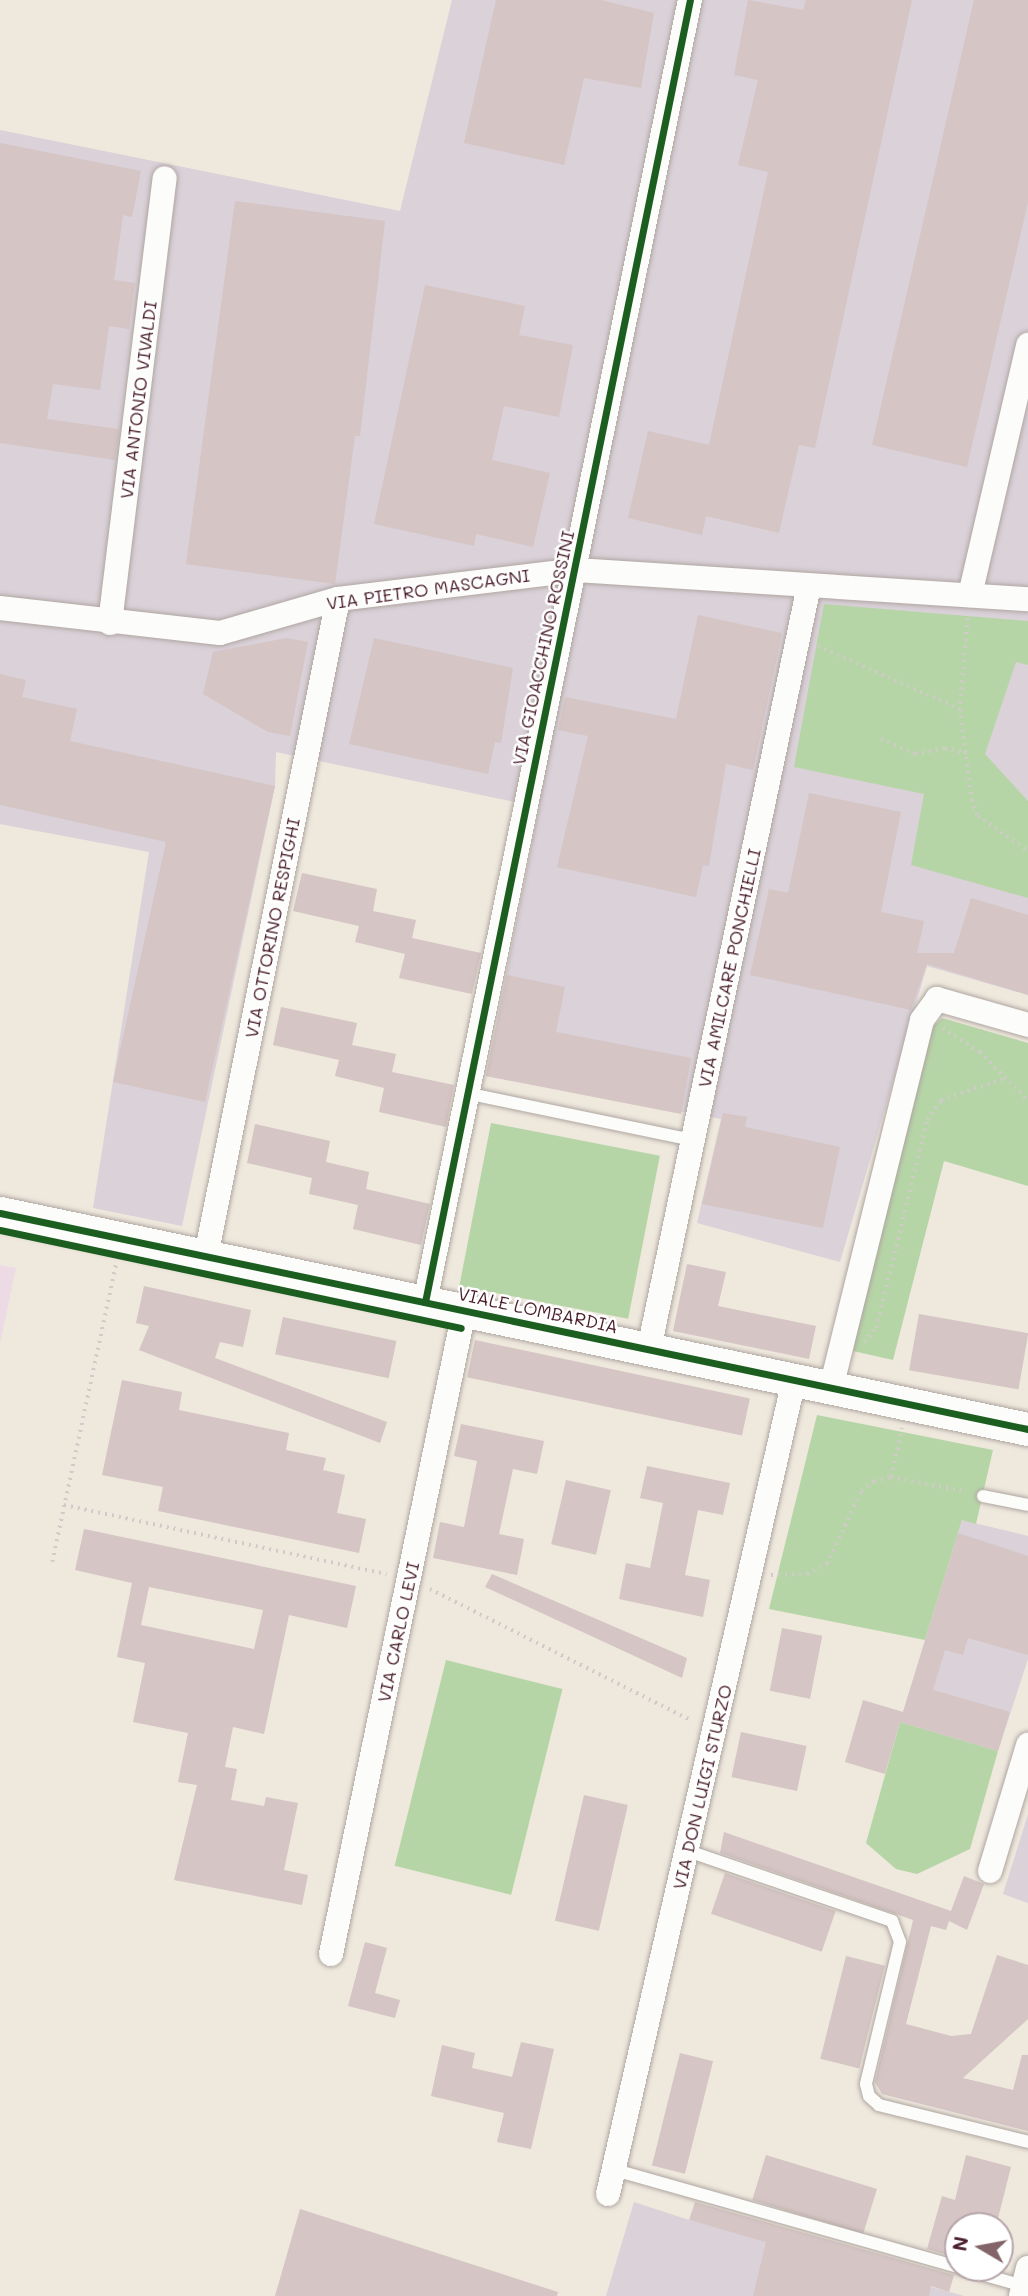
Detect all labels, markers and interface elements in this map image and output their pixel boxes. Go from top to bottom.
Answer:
street label: VIA ANTONIO VIVALDI [115,300,161,500]
street label: VIA GIOACCHINO ROSSINI [508,529,578,767]
street label: VIA PIETRO MASCAGNI [325,564,531,614]
street label: VIA OTTORINO RESPIGHI [240,816,304,1040]
street label: VIA AMILCARE PONCHIELLI [693,846,765,1090]
street label: VIALE LOMBARDIA [456,1282,620,1338]
street label: VIA CARLO LEVI [373,1560,423,1704]
street label: VIA DON LUIGI STURZO [668,1682,736,1892]
north arrow [944,2212,1014,2282]
text: N [946,2234,973,2253]

